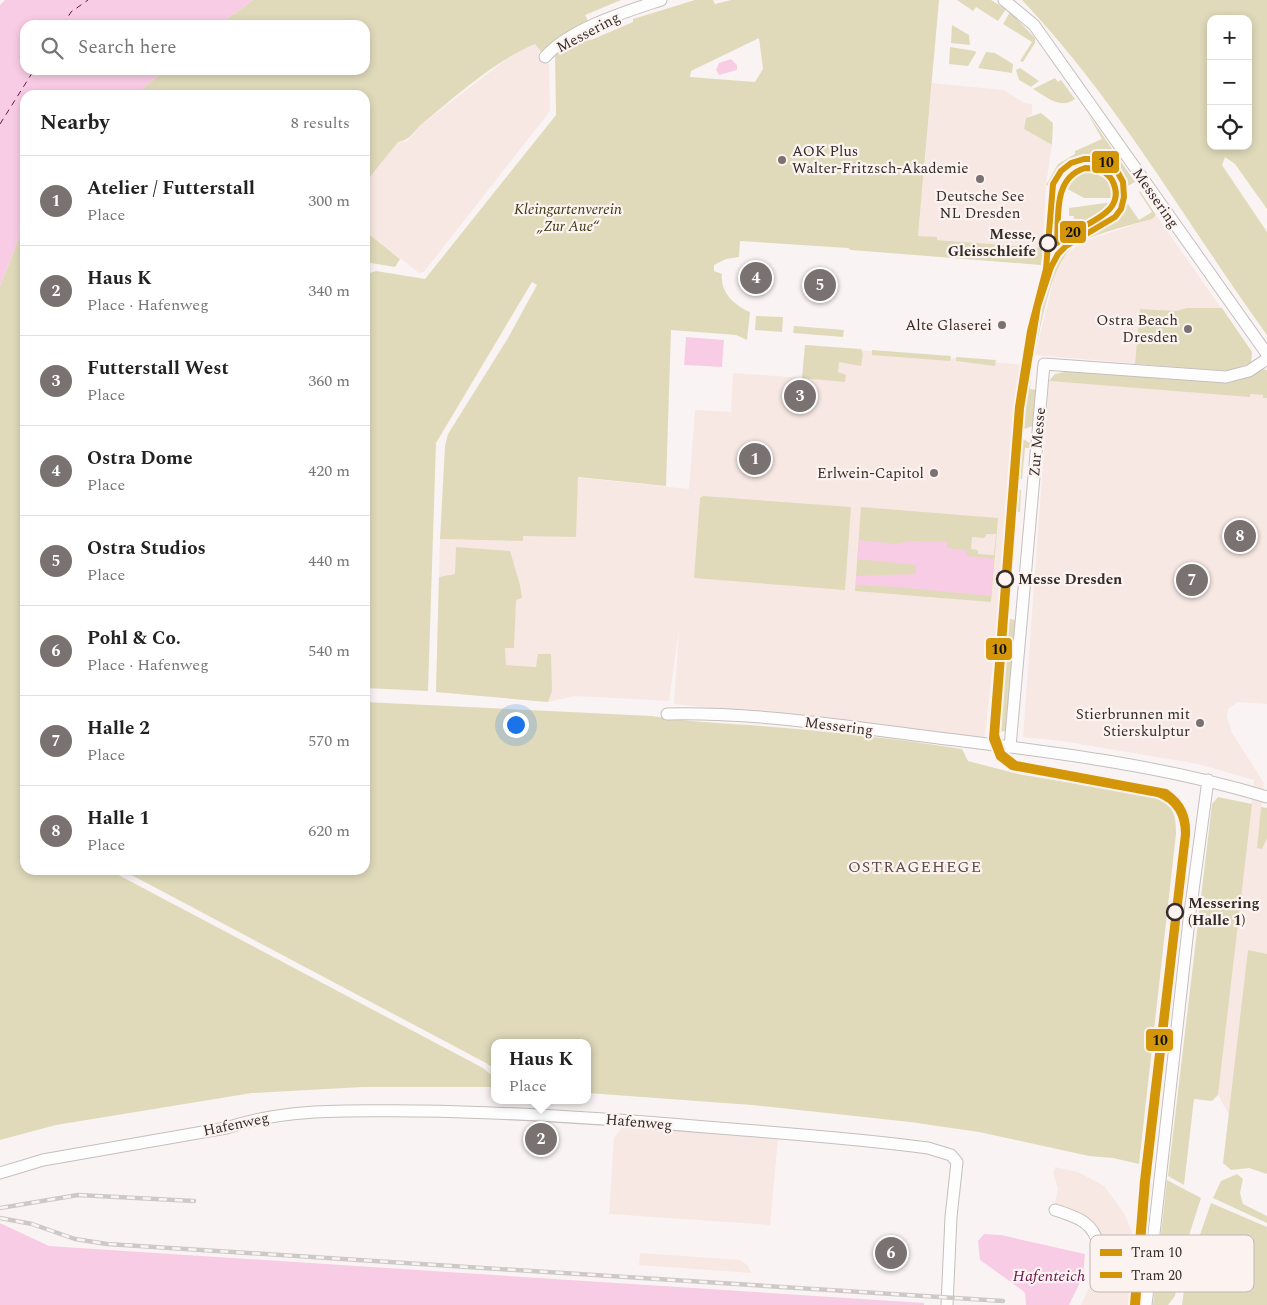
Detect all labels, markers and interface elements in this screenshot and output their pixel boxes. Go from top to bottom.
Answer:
street label: Messering [552,6,624,59]
map controls [1207,15,1252,150]
button: + [1207,15,1252,60]
search box [20,20,370,75]
text: Search here [78,33,177,62]
icon: search [38,34,66,62]
button: − [1207,60,1252,105]
button: locate [1207,105,1252,150]
text: Nearby [40,107,110,139]
text: 8 results [291,111,350,135]
place label: AOK Plus Walter-Fritzsch-Akademie [792,140,969,180]
line badge: 10 [1091,150,1120,174]
text: 10 [1098,152,1114,173]
marker: AOK Plus Walter-Fritzsch-Akademie [776,154,788,166]
street label: Messering [1126,163,1185,233]
marker: Deutsche See NL Dresden [974,173,986,185]
text: Atelier / Futterstall [87,174,255,203]
place label: Deutsche See NL Dresden [936,185,1024,225]
text: 1 [52,189,60,213]
text: 300 m [308,189,350,213]
park label: Kleingartenverein „Zur Aue“ [514,198,622,238]
text: Place [87,203,125,227]
line badge: 20 [1059,220,1087,244]
text: 20 [1065,222,1081,243]
place label: Messe, Gleisschleife [948,223,1036,263]
marker: Messe, Gleisschleife [1039,234,1057,252]
pin: 4 [740,259,772,297]
text: Haus K [87,264,152,293]
pin: 5 [804,266,836,304]
text: 2 [52,279,60,303]
text: 340 m [308,279,350,303]
text: Place · Hafenweg [87,293,209,317]
place label: Ostra Beach Dresden [1096,309,1178,349]
place label: Alte Glaserei [905,314,992,337]
marker: Alte Glaserei [996,319,1008,331]
marker: Ostra Beach Dresden [1182,323,1194,335]
text: Futterstall West [87,354,229,383]
text: 3 [52,369,60,393]
text: 360 m [308,369,350,393]
pin: 3 [784,377,816,415]
text: Place [87,383,125,407]
street label: Zur Messe [1023,406,1052,478]
pin: 1 [739,440,771,478]
text: Ostra Dome [87,444,193,473]
text: 4 [52,459,60,483]
text: 420 m [308,459,350,483]
place label: Erlwein-Capitol [817,462,924,485]
marker: Erlwein-Capitol [928,467,940,479]
text: Place [87,473,125,497]
pin: 8 [1224,517,1256,555]
text: Ostra Studios [87,534,206,563]
text: 5 [52,549,60,573]
text: 440 m [308,549,350,573]
pin: 7 [1176,561,1208,599]
text: Place [87,563,125,587]
place label: Messe Dresden [1018,568,1122,591]
marker: Messe Dresden [996,570,1014,588]
text: Pohl & Co. [87,624,181,653]
line badge: 10 [985,637,1013,661]
text: 6 [52,639,60,663]
text: 540 m [308,639,350,663]
text: 10 [991,639,1007,660]
text: Place · Hafenweg [87,653,209,677]
place label: Stierbrunnen mit Stierskulptur [1076,703,1190,743]
street label: Messering [803,711,875,742]
your location [503,712,529,738]
text: Halle 2 [87,714,150,743]
marker: Stierbrunnen mit Stierskulptur [1194,717,1206,729]
text: 7 [52,729,60,753]
text: 570 m [308,729,350,753]
text: Place [87,743,125,767]
text: Halle 1 [87,804,150,833]
text: 8 [52,819,60,843]
text: 620 m [308,819,350,843]
text: Place [87,833,125,857]
district label: OSTRAGEHEGE [848,855,982,879]
place label: Messering (Halle 1) [1188,892,1260,932]
marker: Messering (Halle 1) [1166,903,1184,921]
line badge: 10 [1145,1028,1174,1052]
text: 10 [1152,1030,1168,1051]
popup [491,1039,591,1104]
text: Haus K [509,1045,573,1074]
text: Place [509,1074,547,1098]
street label: Hafenweg [201,1106,271,1143]
street label: Hafenweg [605,1108,673,1137]
pin: 2 [525,1120,557,1158]
pin: 6 [875,1234,907,1272]
legend [1090,1235,1254,1292]
text: Tram 10 [1131,1242,1182,1263]
water label: Hafenteich [1013,1264,1085,1288]
text: Tram 20 [1131,1265,1182,1286]

